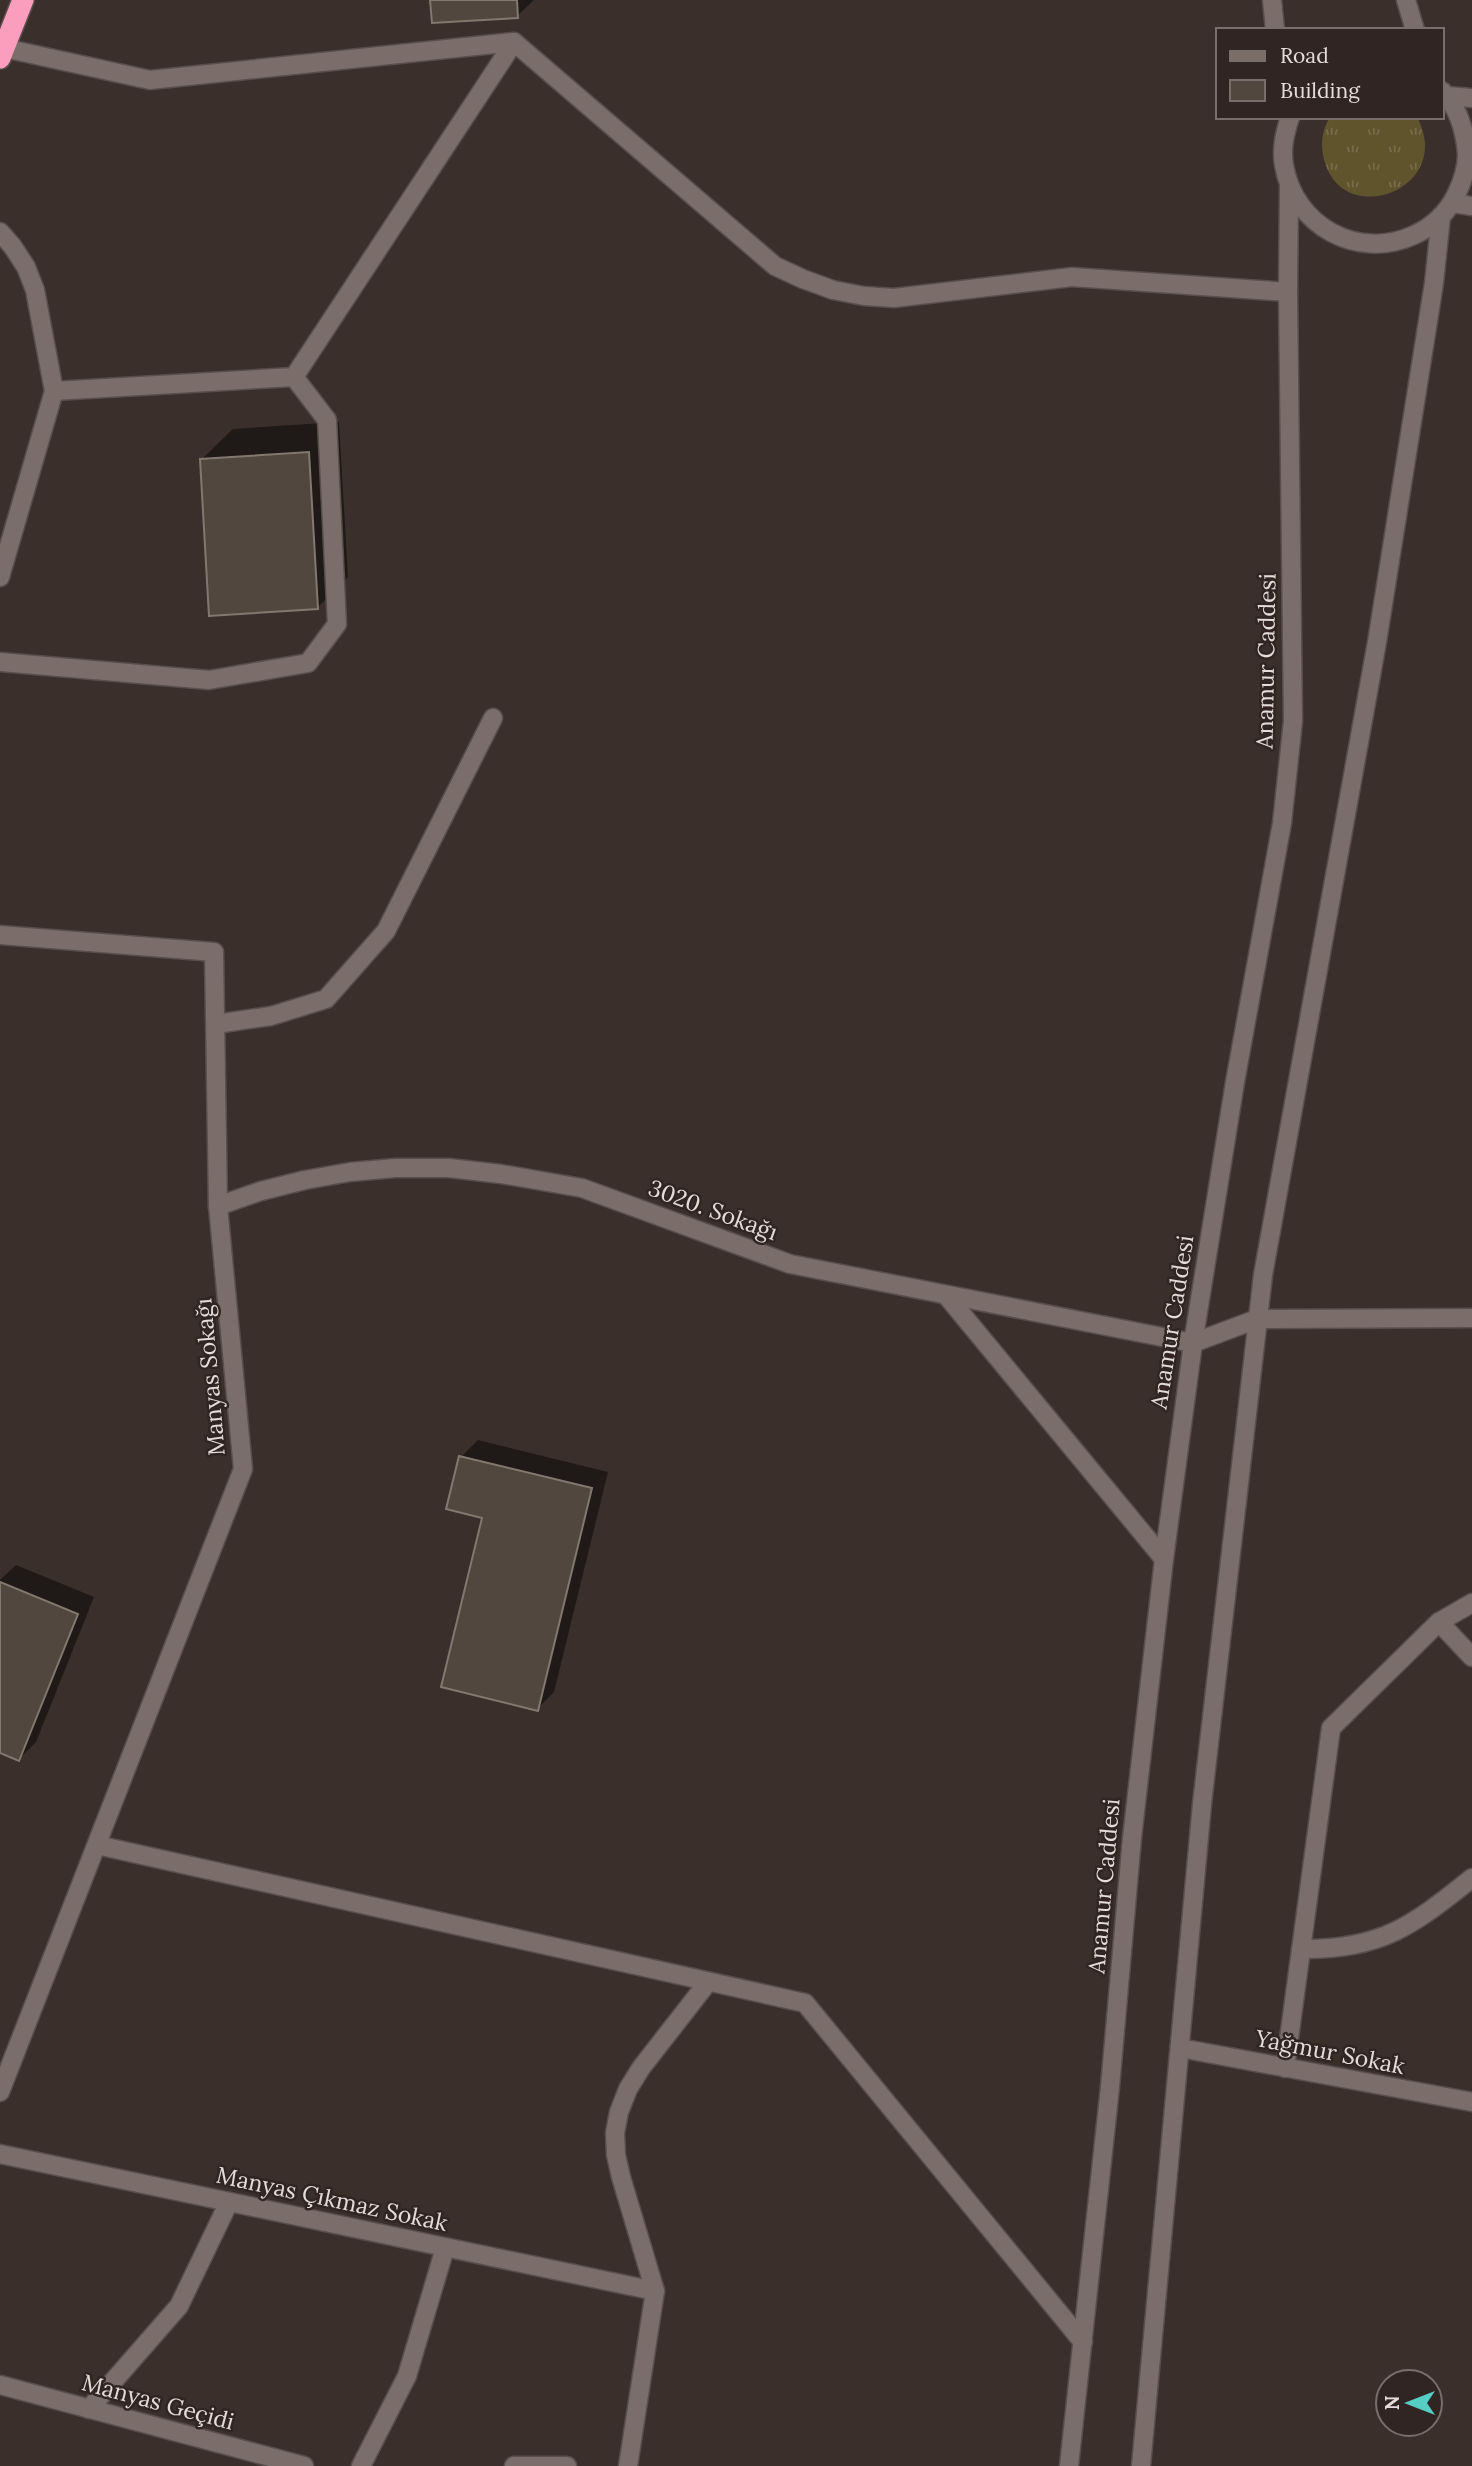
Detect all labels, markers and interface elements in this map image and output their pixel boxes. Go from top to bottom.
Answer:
legend [1216,28,1444,119]
text: Road [1280,42,1329,69]
text: Building [1280,77,1360,104]
street label: Anamur Caddesi [1249,573,1282,750]
street label: 3020. Sokağı [645,1173,782,1246]
street label: Anamur Caddesi [1143,1233,1200,1412]
street label: Manyas Sokağı [188,1297,231,1457]
street label: Anamur Caddesi [1081,1797,1126,1976]
street label: Yağmur Sokak [1252,2023,1408,2080]
street label: Manyas Çıkmaz Sokak [214,2160,451,2237]
street label: Manyas Geçidi [79,2367,237,2436]
north arrow [1374,2368,1444,2438]
text: N [1380,2395,1404,2410]

